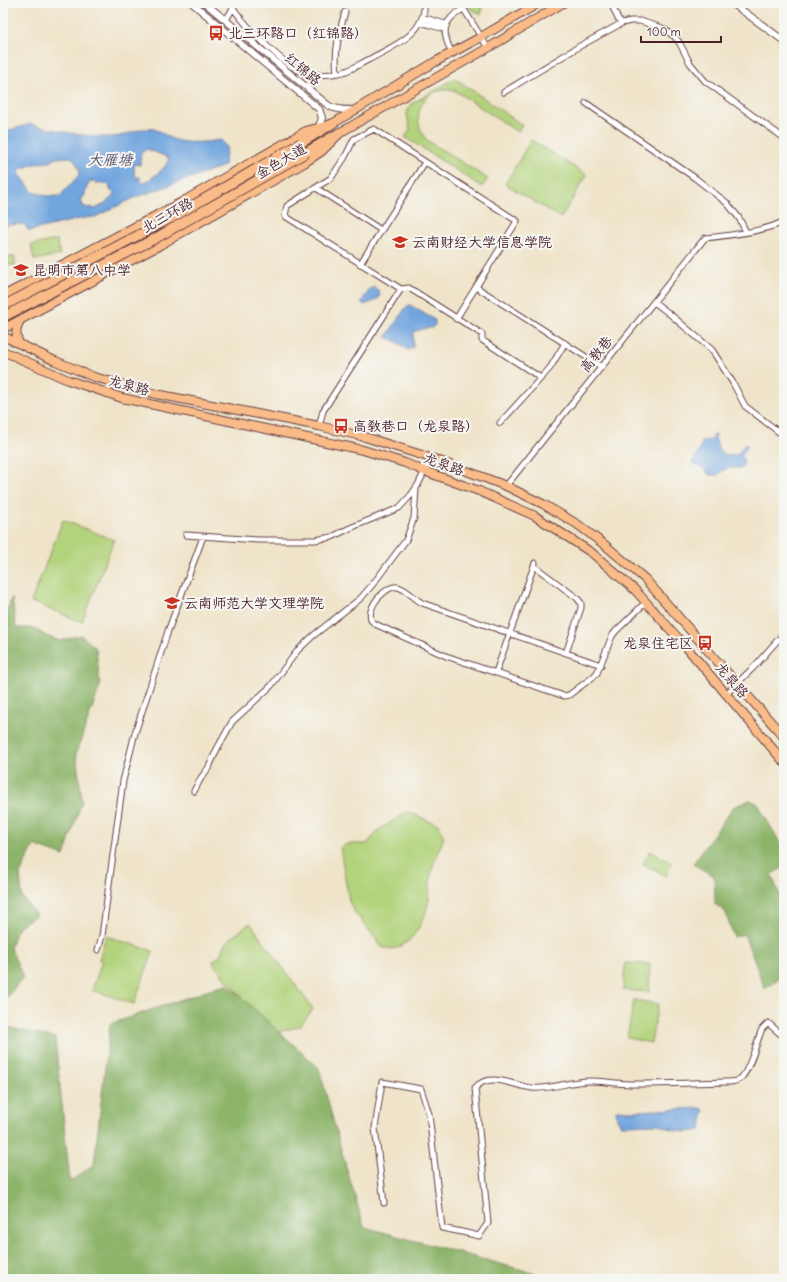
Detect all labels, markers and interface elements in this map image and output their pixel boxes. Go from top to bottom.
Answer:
scale bar [641,18,721,44]
bus stop icon: 北三环路口（红锦路） [207,24,225,42]
place label: 北三环路口（红锦路） [228,24,368,42]
text: 100 m [647,24,681,39]
street label: 红锦路 [281,49,325,89]
street label: 金色大道 [252,139,310,183]
water label: 大雁塘 [87,150,134,169]
street label: 北三环路 [138,194,196,236]
school or university icon: 云南财经大学信息学院 [391,233,409,251]
place label: 云南财经大学信息学院 [412,233,552,251]
school or university icon: 昆明市第八中学 [12,261,30,279]
place label: 昆明市第八中学 [33,261,131,279]
street label: 高教巷 [576,331,617,376]
street label: 龙泉路 [106,371,152,399]
bus stop icon: 高教巷口（龙泉路） [332,417,350,435]
place label: 高教巷口（龙泉路） [353,417,479,435]
street label: 龙泉路 [421,448,467,480]
school or university icon: 云南师范大学文理学院 [163,594,181,612]
place label: 云南师范大学文理学院 [184,594,324,612]
place label: 龙泉住宅区 [623,634,693,652]
bus stop icon: 龙泉住宅区 [696,634,714,652]
street label: 龙泉路 [711,658,753,702]

